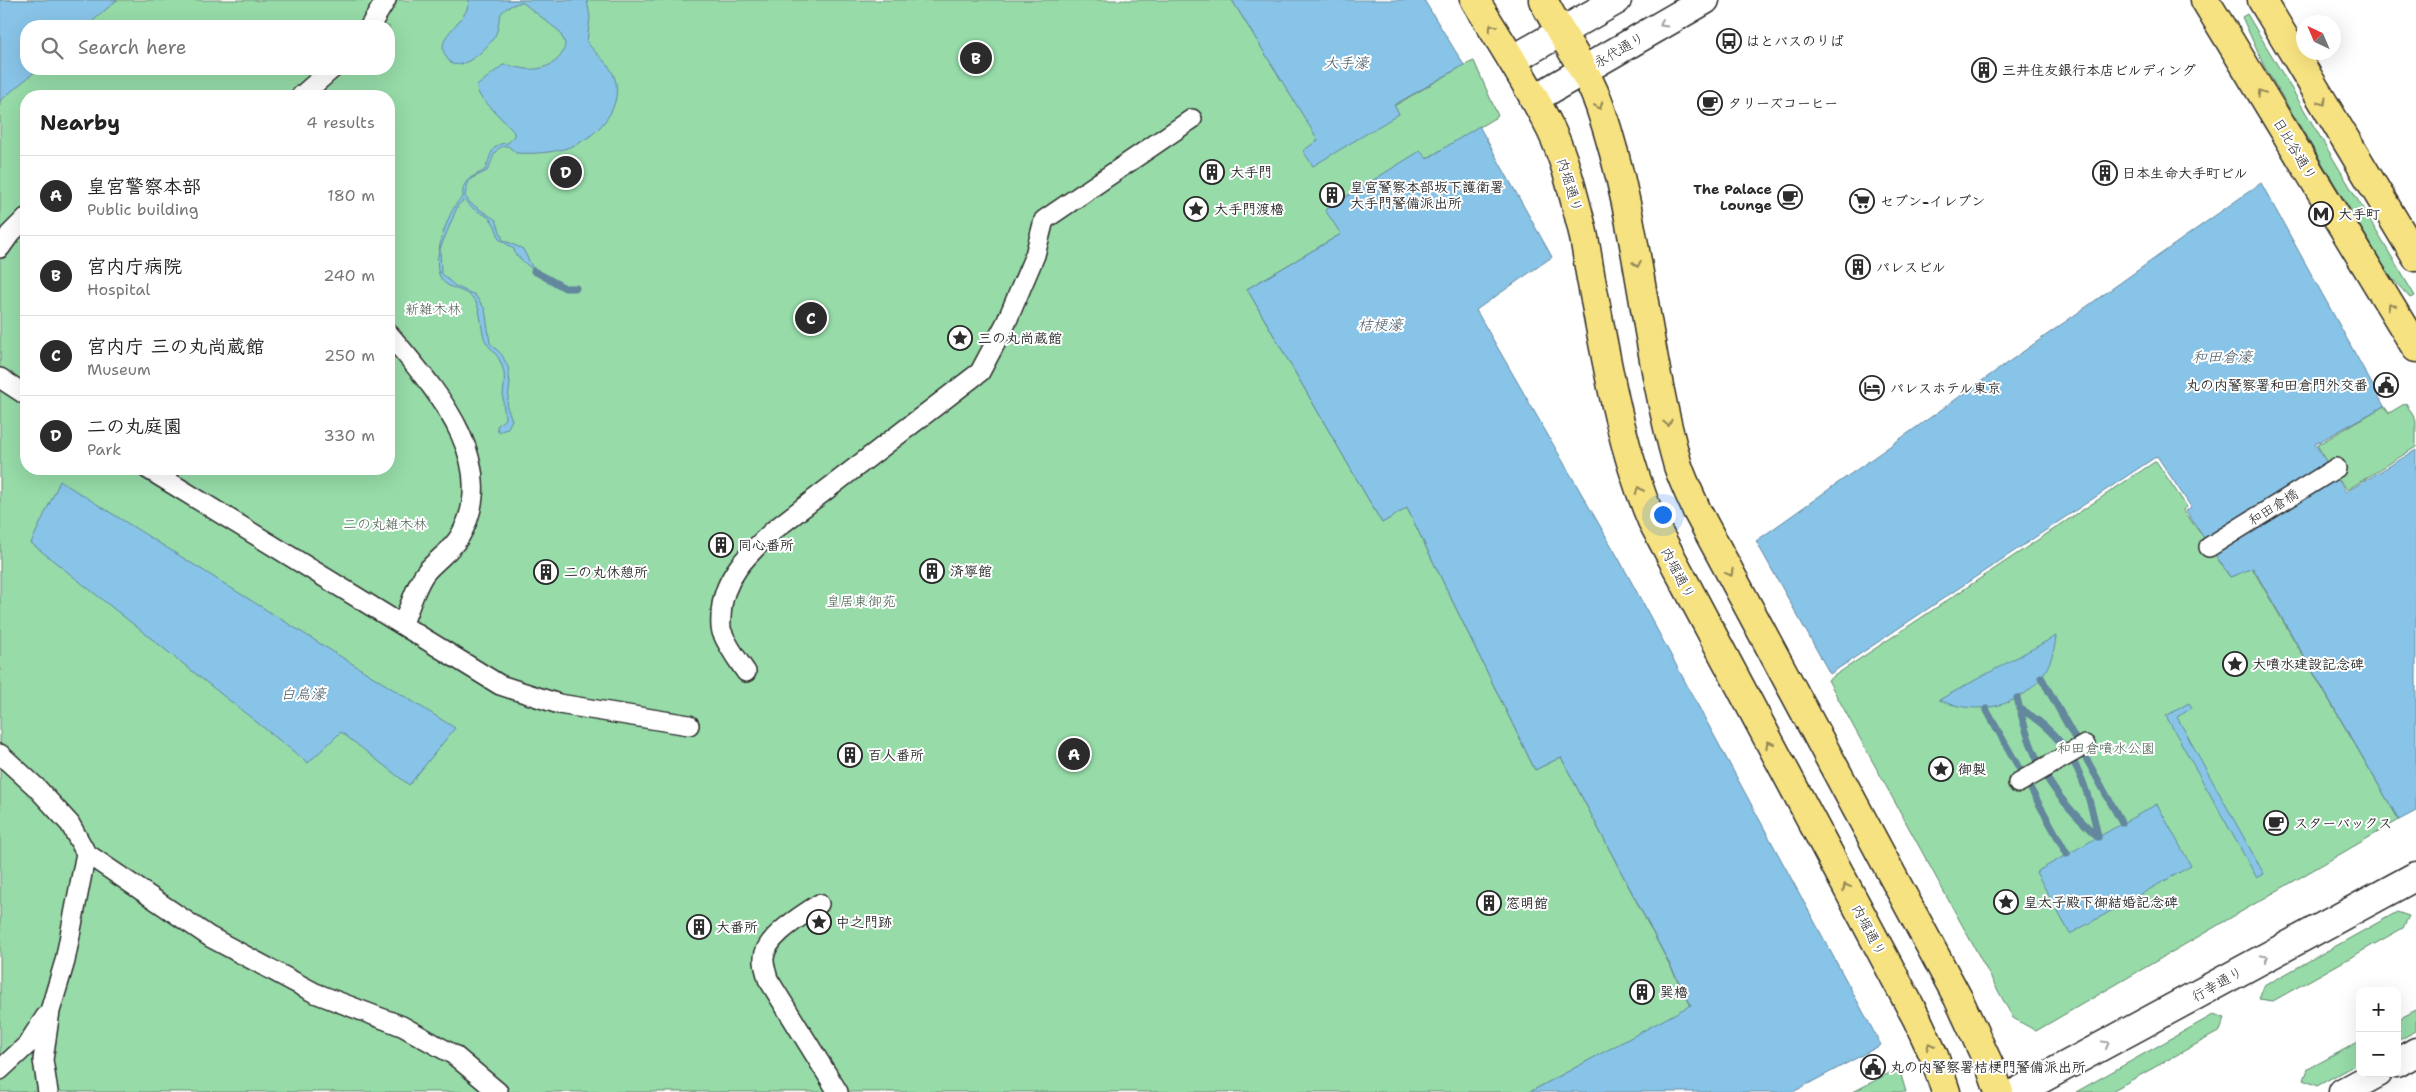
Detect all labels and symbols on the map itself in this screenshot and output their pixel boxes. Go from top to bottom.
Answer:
north arrow [2296,15,2341,60]
one-way arrow [1659,18,1668,28]
one-way arrow [1488,23,1498,32]
street label: 永代通り [1590,28,1648,72]
bus stop icon: はとバスのりば [1716,28,1742,54]
place label: はとバスのりば [1746,32,1844,50]
pin: B [960,39,992,77]
water label: 大手濠 [1323,53,1370,73]
building icon: 三井住友銀行本店ビルディング [1971,57,1997,83]
place label: 三井住友銀行本店ビルディング [2002,61,2196,79]
one-way arrow [2258,89,2268,98]
cafe icon: タリーズコーヒー [1697,90,1723,116]
place label: タリーズコーヒー [1728,94,1838,112]
one-way arrow [2317,96,2327,105]
one-way arrow [1593,101,1603,110]
street label: 日比谷通り [2269,114,2321,184]
pin: D [550,153,582,191]
street label: 内堀通り [1553,156,1587,214]
building icon: 大手門 [1199,159,1225,185]
building icon: 日本生命大手町ビル [2092,160,2118,186]
place label: 大手門 [1230,163,1272,181]
place label: 日本生命大手町ビル [2122,164,2248,182]
place label: 皇宮警察本部坂下護衛署 大手門警備派出所 [1350,178,1504,212]
place label: The Palace Lounge [1693,180,1772,214]
building icon: 皇宮警察本部坂下護衛署 大手門警備派出所 [1319,182,1345,208]
cafe icon: The Palace Lounge [1777,184,1803,210]
supermarket icon: セブン-イレブン [1849,188,1875,214]
place label: セブン-イレブン [1880,192,1985,210]
place icon: 大手門渡櫓 [1183,196,1209,222]
place label: 大手門渡櫓 [1214,200,1284,218]
metro station icon: 大手町 [2308,201,2334,227]
place label: 大手町 [2338,205,2380,223]
building icon: パレスビル [1845,254,1871,280]
place label: パレスビル [1876,258,1946,276]
one-way arrow [1631,260,1641,268]
pin: C [795,299,827,337]
park label: 新雑木林 [405,300,461,318]
one-way arrow [2388,303,2398,312]
water label: 桔梗濠 [1357,315,1404,335]
place icon: 三の丸尚蔵館 [947,325,973,351]
place label: 三の丸尚蔵館 [978,329,1062,347]
water label: 和田倉濠 [2192,347,2254,367]
public building icon: 丸の内警察署和田倉門外交番 [2373,372,2399,398]
hotel icon: パレスホテル東京 [1859,375,1885,401]
place label: 丸の内警察署和田倉門外交番 [2186,376,2368,394]
place label: パレスホテル東京 [1890,379,2001,397]
one-way arrow [1662,419,1673,428]
street label: 和田倉橋 [2244,485,2302,529]
one-way arrow [1635,486,1645,495]
your location [1650,502,1676,528]
park label: 二の丸雑木林 [343,515,427,533]
building icon: 同心番所 [708,532,734,558]
place label: 同心番所 [738,536,794,554]
street label: 内堀通り [1657,544,1699,602]
building icon: 済寧館 [919,558,945,584]
building icon: 二の丸休憩所 [533,559,559,585]
place label: 済寧館 [950,562,992,580]
place label: 二の丸休憩所 [564,563,648,581]
one-way arrow [1724,567,1734,576]
park label: 皇居東御苑 [826,592,896,610]
place icon: 大噴水建設記念碑 [2222,651,2248,677]
place label: 大噴水建設記念碑 [2252,655,2364,673]
water label: 白鳥濠 [280,684,327,704]
pin: A [1058,735,1090,773]
park label: 和田倉噴水公園 [2057,739,2155,757]
one-way arrow [1765,740,1775,749]
building icon: 百人番所 [837,742,863,768]
place label: 百人番所 [868,746,924,764]
place icon: 御製 [1928,756,1954,782]
place label: 御製 [1958,760,1986,778]
cafe icon: スターバックス [2263,810,2289,836]
place label: スターバックス [2294,814,2392,832]
one-way arrow [1842,883,1852,892]
place icon: 皇太子殿下御結婚記念碑 [1993,889,2019,915]
building icon: 窓明館 [1476,890,1502,916]
place label: 皇太子殿下御結婚記念碑 [2024,893,2178,911]
place label: 窓明館 [1506,894,1548,912]
street label: 内堀通り [1848,901,1890,959]
place icon: 中之門跡 [806,909,832,935]
place label: 中之門跡 [836,913,892,931]
building icon: 大番所 [686,914,712,940]
place label: 大番所 [716,918,758,936]
one-way arrow [2259,954,2268,964]
street label: 行幸通り [2188,963,2246,1005]
building icon: 巽櫓 [1629,979,1655,1005]
place label: 巽櫓 [1660,983,1688,1001]
one-way arrow [2101,1040,2110,1050]
one-way arrow [1926,1042,1936,1051]
public building icon: 丸の内警察署桔梗門警備派出所 [1860,1054,1886,1080]
place label: 丸の内警察署桔梗門警備派出所 [1890,1058,2086,1076]

